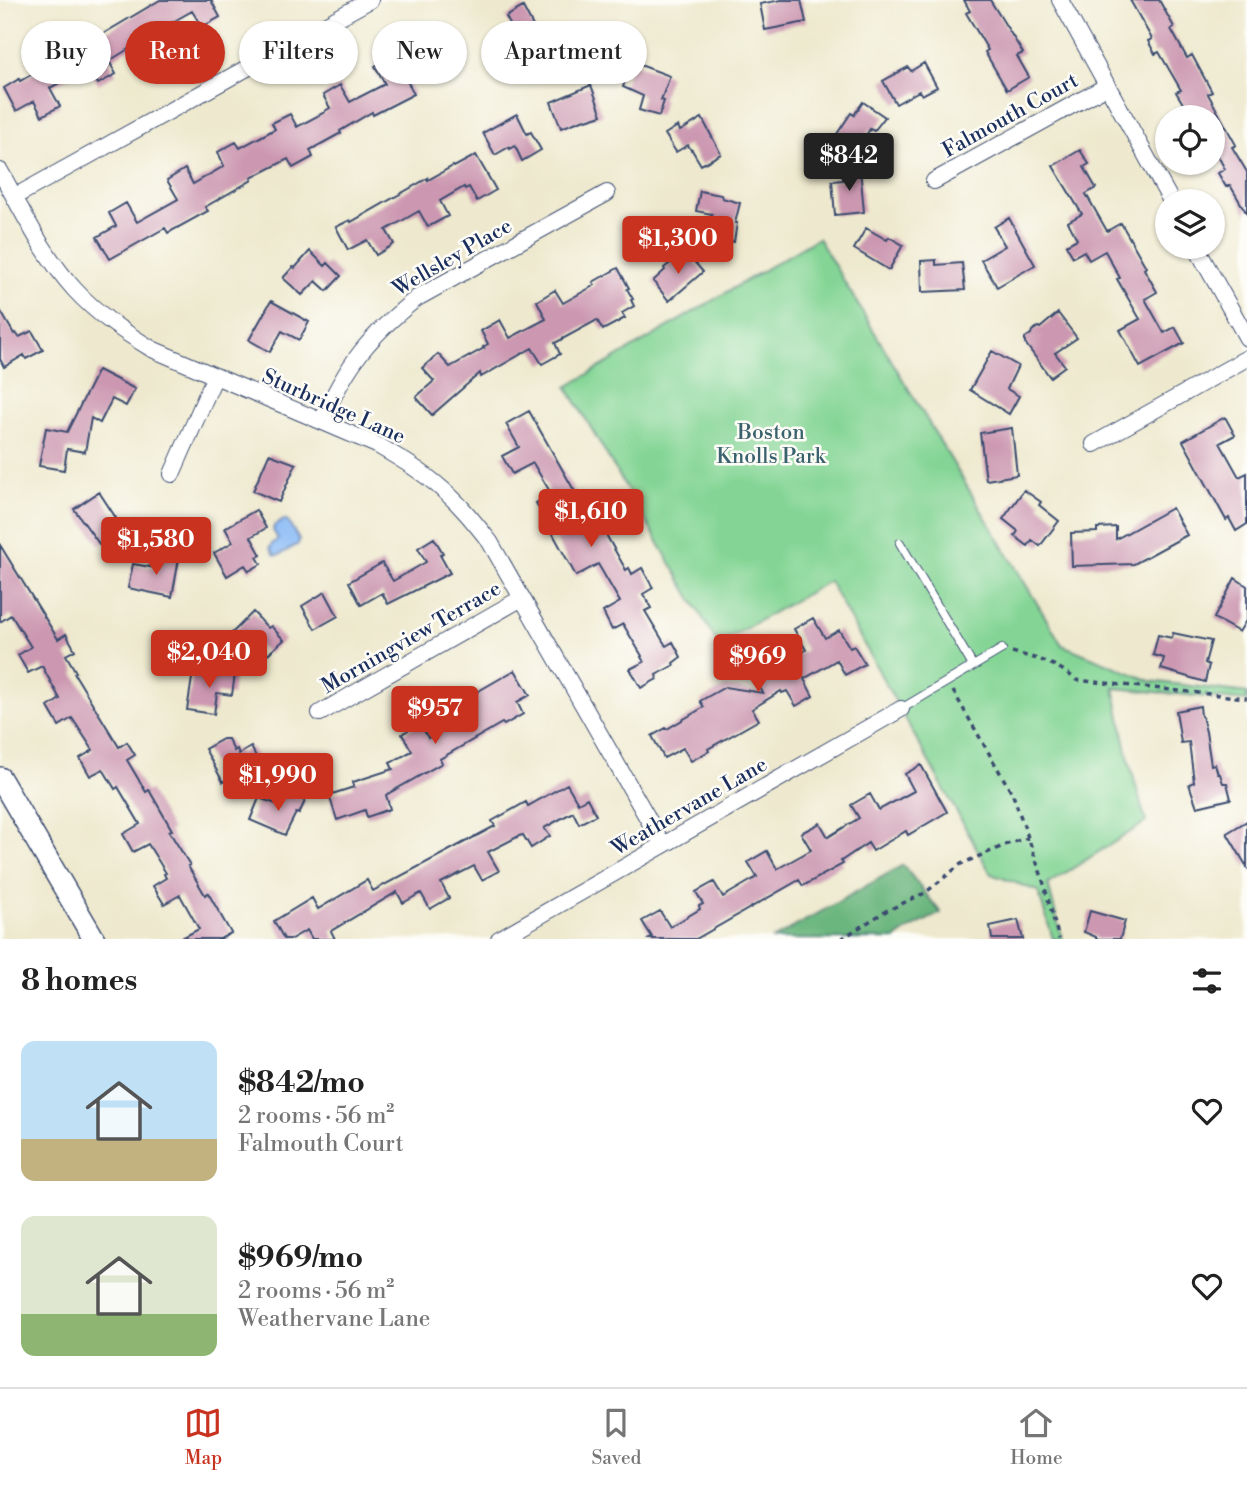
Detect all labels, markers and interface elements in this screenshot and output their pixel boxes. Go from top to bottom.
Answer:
chip: Buy [21,21,111,84]
chip: Rent [125,21,225,84]
chip: Filters [239,21,358,84]
chip: New [372,21,467,84]
chip: Apartment [481,21,647,84]
street label: Falmouth Court [938,68,1083,164]
map controls [1155,105,1225,259]
button: locate [1155,105,1225,175]
pin: $842 [808,134,890,193]
text: $842 [820,142,878,170]
button: layers [1155,189,1225,259]
street label: Wellsley Place [387,213,517,303]
pin: $1,300 [621,216,735,276]
text: $1,300 [638,225,718,253]
street label: Sturbridge Lane [258,364,409,450]
park label: Boston Knolls Park [716,420,827,470]
pin: $1,610 [534,490,648,549]
text: $1,610 [555,498,627,526]
pin: $1,580 [99,518,213,577]
text: $1,580 [117,526,195,554]
street label: Morningview Terrace [317,576,506,700]
pin: $2,040 [152,630,266,690]
pin: $969 [717,634,799,694]
text: $2,040 [167,639,251,667]
text: $969 [729,643,787,671]
pin: $957 [394,686,476,746]
text: $957 [407,695,463,723]
street label: Weathervane Lane [606,752,772,863]
pin: $1,990 [221,754,335,813]
text: $1,990 [239,762,317,790]
text: 8 homes [21,962,137,1000]
icon: filters [1188,962,1226,1000]
text: $842/mo [238,1064,365,1102]
icon: home [77,1069,161,1153]
icon: heart [1188,1092,1226,1130]
text: 2 rooms · 56 m² [238,1102,394,1130]
text: Falmouth Court [238,1130,404,1158]
text: $969/mo [238,1239,363,1277]
icon: home [77,1244,161,1328]
icon: heart [1188,1267,1226,1305]
text: 2 rooms · 56 m² [238,1277,394,1305]
text: Weathervane Lane [238,1305,431,1333]
tab: Map [184,1404,222,1470]
tab: Saved [591,1404,641,1470]
tab: Home [1010,1404,1062,1470]

